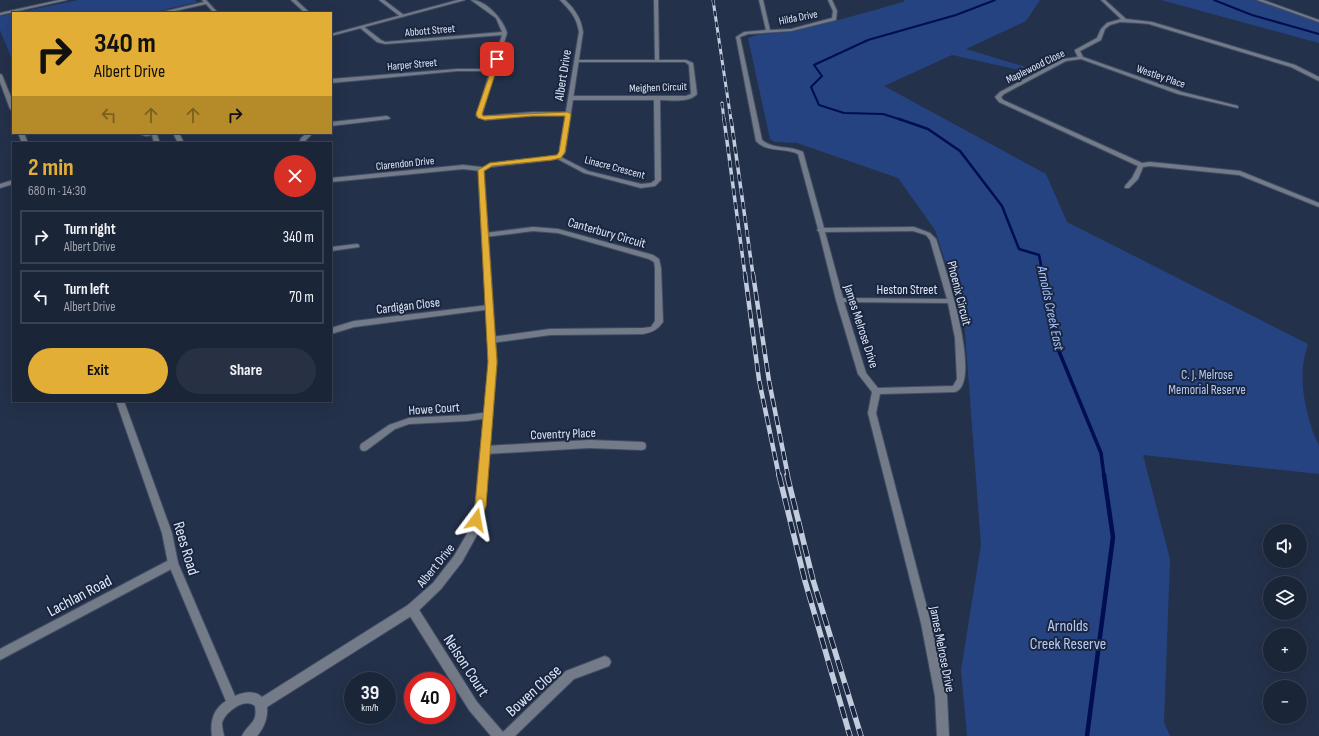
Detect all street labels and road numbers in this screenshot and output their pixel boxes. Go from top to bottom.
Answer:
street label: Hilda Drive [777,7,819,28]
street label: Abbott Street [403,22,456,39]
street label: Maplewood Close [1004,47,1067,86]
street label: Albert Drive [551,49,575,103]
street label: Harper Street [387,56,438,73]
street label: Westley Place [1135,62,1187,91]
street label: Meighen Circuit [629,80,688,95]
street label: Linacre Crescent [583,153,647,182]
street label: Clarendon Drive [375,154,435,173]
street label: Canterbury Circuit [566,214,648,252]
street label: Phoenix Circuit [943,259,975,327]
street label: James Melrose Drive [840,282,882,370]
street label: Heston Street [877,282,937,298]
street label: Cardigan Close [375,294,441,318]
street label: Howe Court [408,399,460,419]
street label: Coventry Place [530,425,596,443]
street label: Rees Road [168,519,203,578]
street label: Albert Drive [413,541,458,591]
street label: Lachlan Road [44,571,115,621]
street label: James Melrose Drive [926,604,958,693]
street label: Nelson Court [439,631,493,700]
street label: Bowen Close [502,661,566,721]

